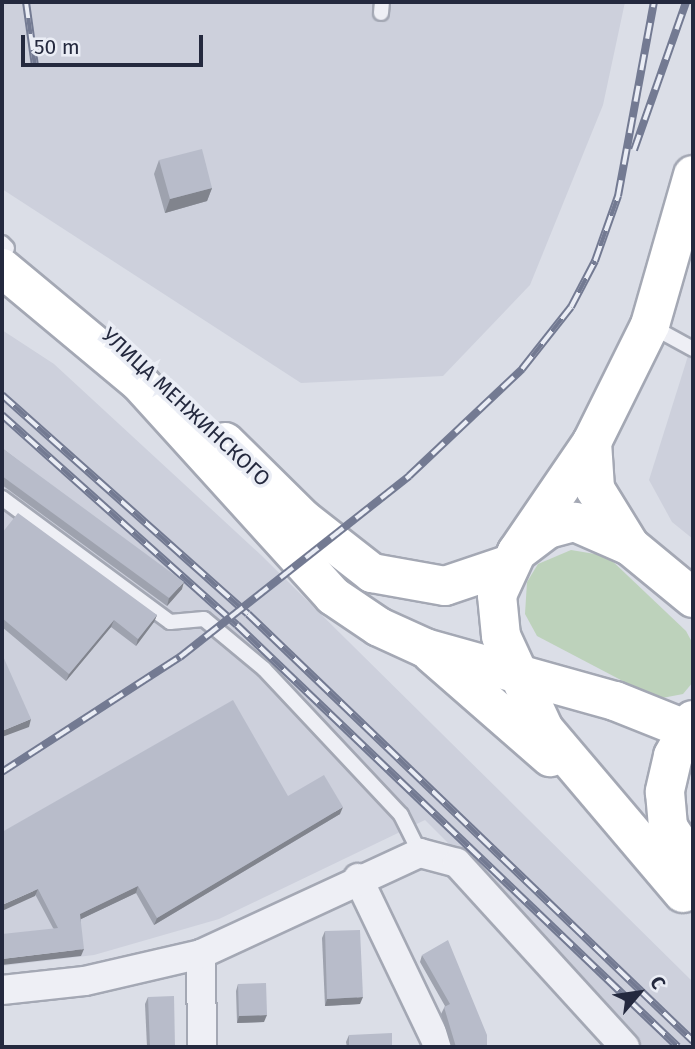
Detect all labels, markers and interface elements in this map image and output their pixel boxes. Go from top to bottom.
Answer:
scale bar [24,21,206,65]
text: 50 m [34,34,80,60]
street label: УЛИЦА МЕНЖИНСКОГО [97,323,275,491]
north arrow [604,958,674,1028]
text: С [645,972,671,993]

